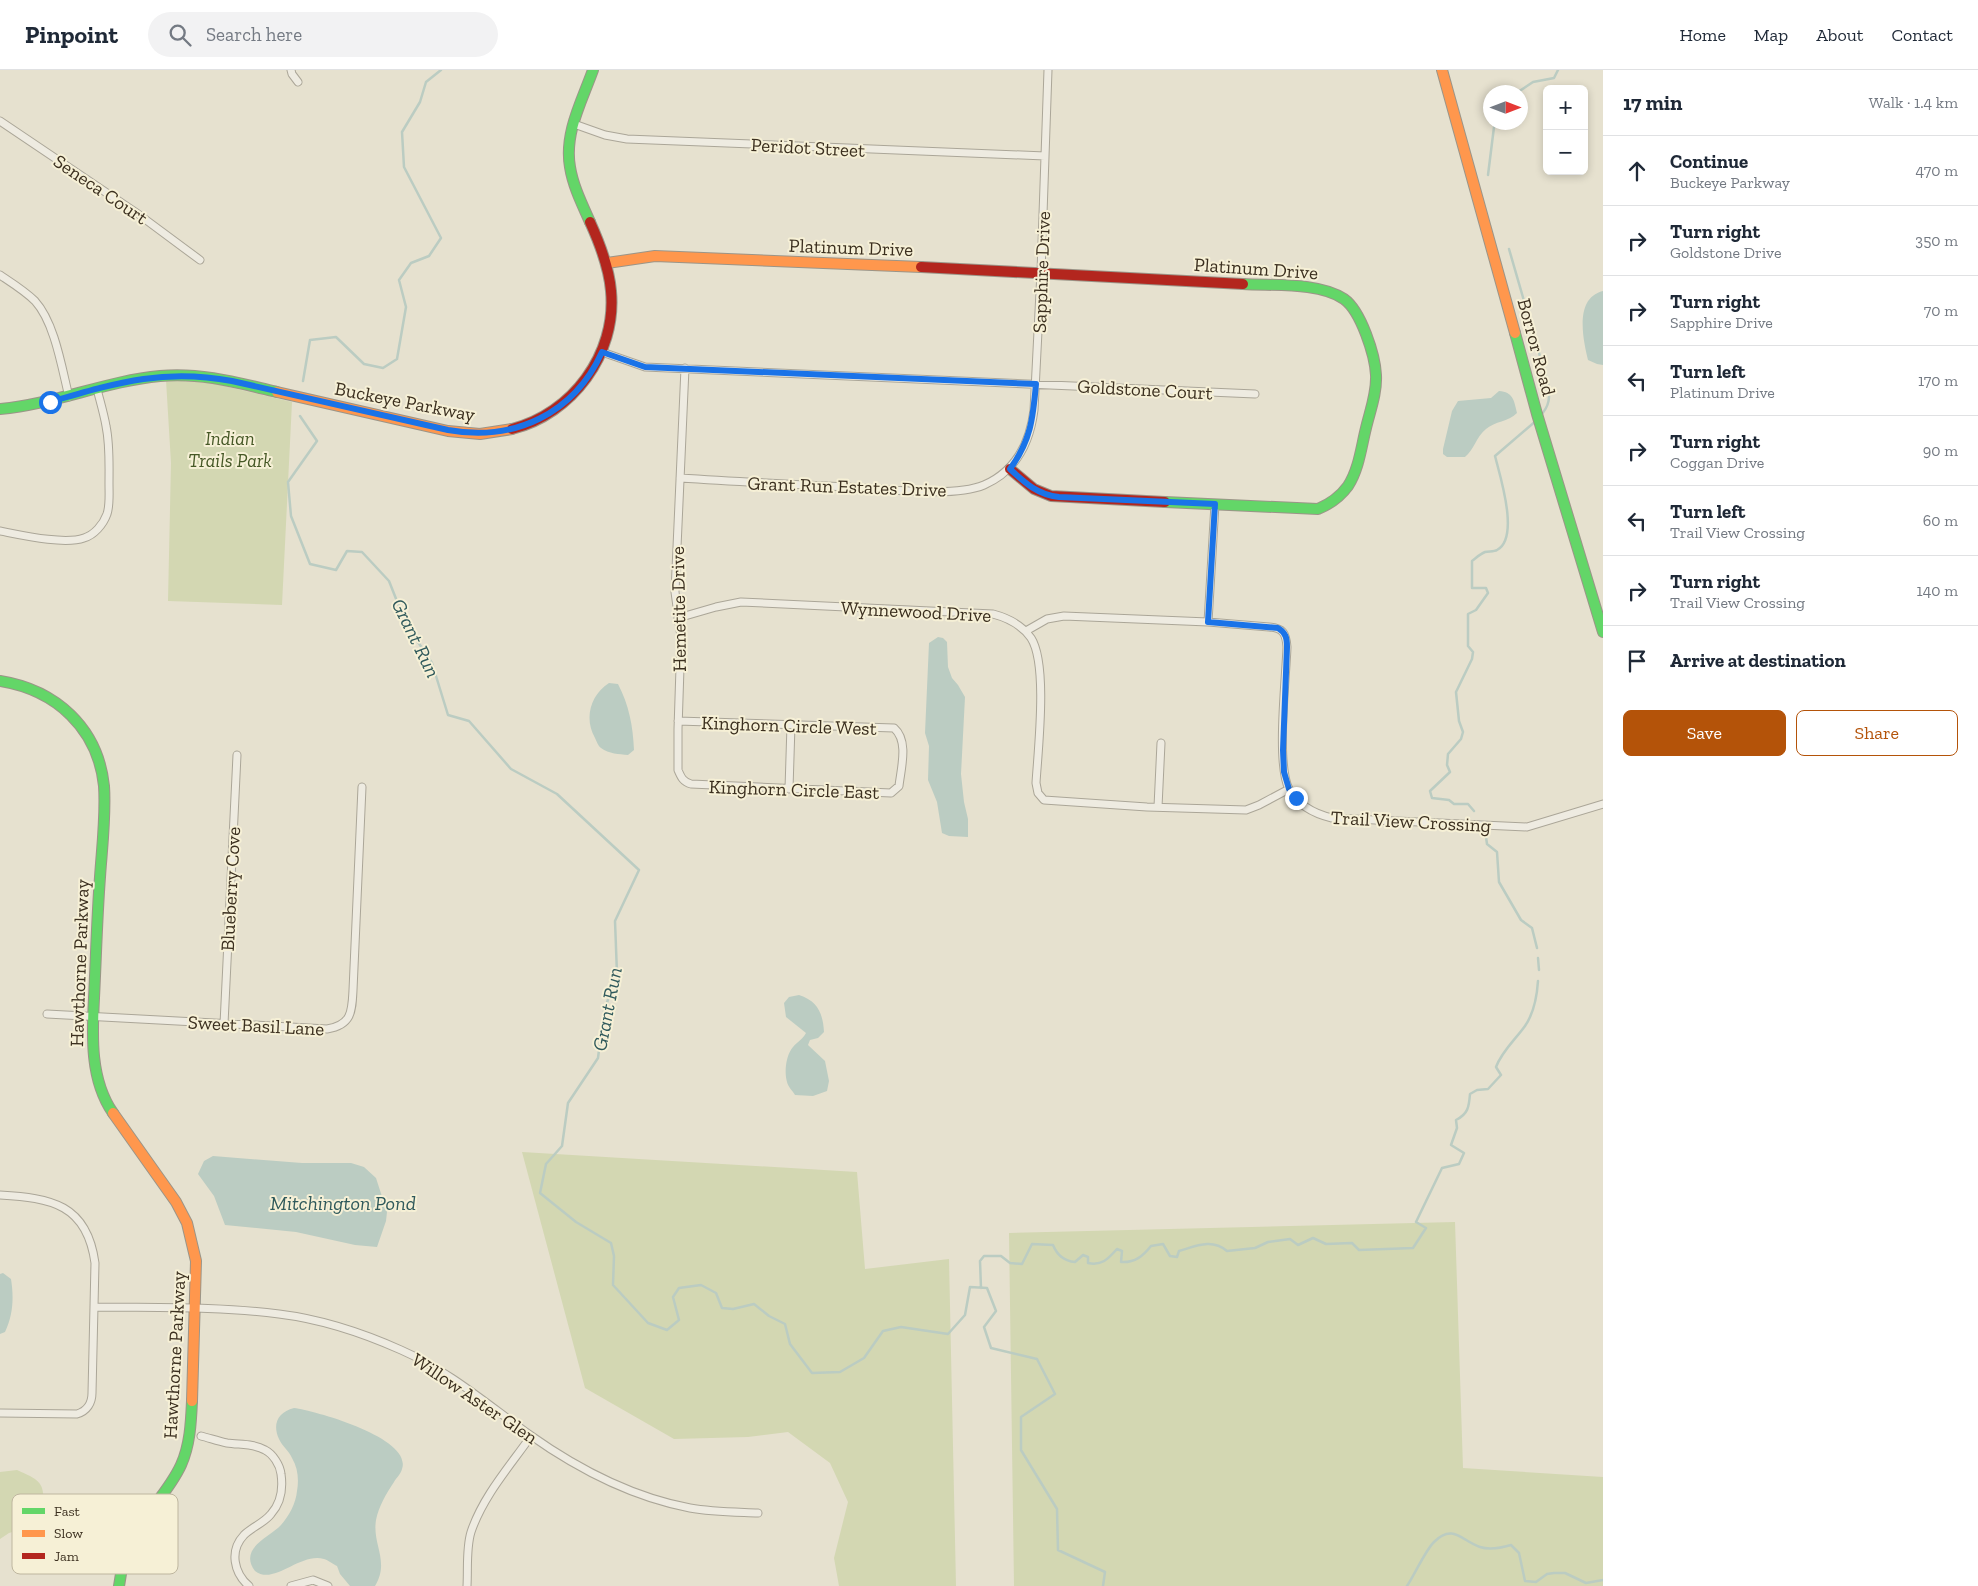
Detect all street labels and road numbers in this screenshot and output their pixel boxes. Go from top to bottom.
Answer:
street label: Peridot Street [750,133,866,162]
street label: Seneca Court [49,149,152,229]
street label: Sapphire Drive [1028,211,1055,333]
street label: Platinum Drive [788,234,914,261]
street label: Platinum Drive [1193,253,1319,284]
street label: Borror Road [1512,296,1561,399]
street label: Goldstone Court [1077,374,1213,405]
street label: Buckeye Parkway [333,377,477,426]
street label: Grant Run Estates Drive [747,472,947,501]
street label: Hemetite Drive [666,546,691,672]
street label: Wynnewood Drive [840,596,992,627]
street label: Kinghorn Circle West [701,711,877,740]
street label: Kinghorn Circle East [708,775,880,804]
street label: Trail View Crossing [1330,806,1492,837]
street label: Blueberry Cove [216,826,245,952]
street label: Hawthorne Parkway [65,878,94,1047]
street label: Sweet Basil Lane [187,1010,325,1041]
street label: Hawthorne Parkway [159,1270,190,1439]
street label: Willow Aster Glen [407,1348,542,1449]

